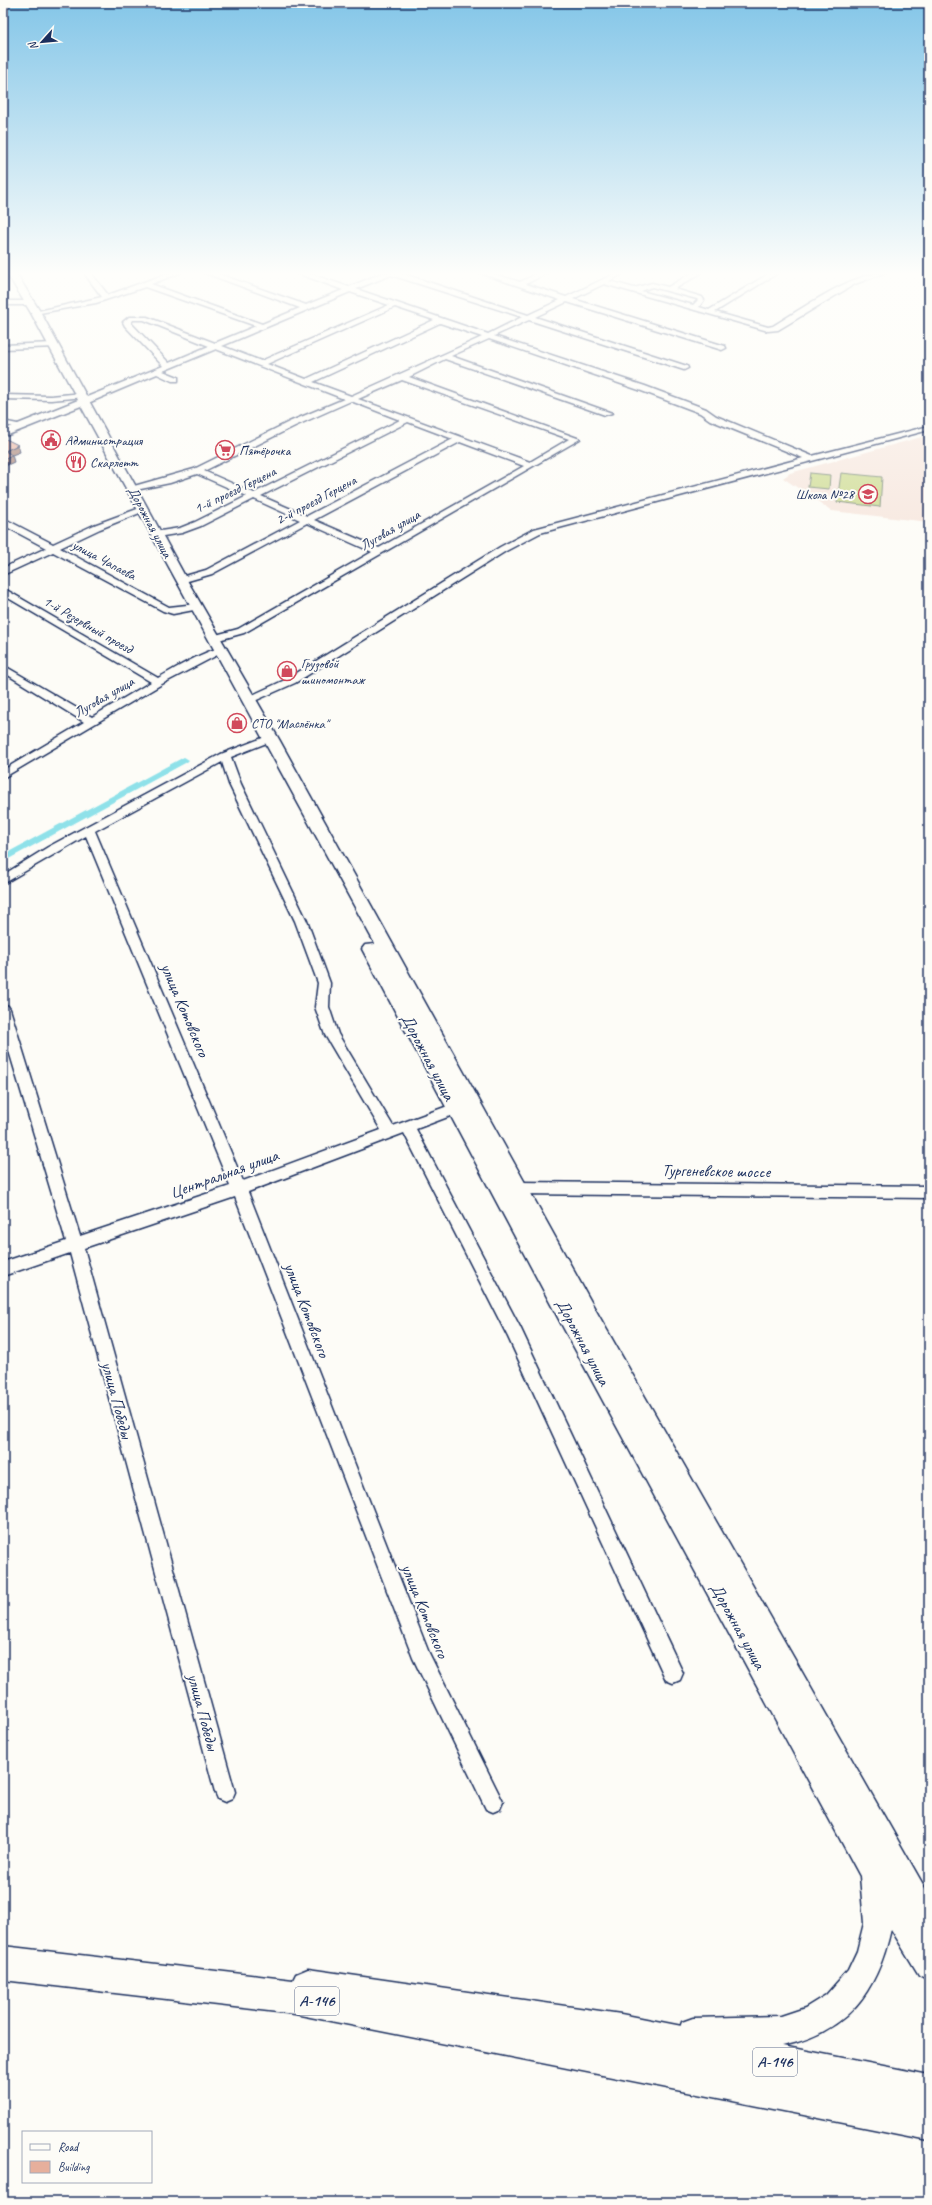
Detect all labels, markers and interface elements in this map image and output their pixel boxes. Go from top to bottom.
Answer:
north arrow [22,22,62,62]
text: N [24,38,41,53]
public building icon: Администрация [40,429,62,451]
place label: Администрация [65,432,144,449]
supermarket icon: Пятёрочка [214,439,236,461]
place label: Пятёрочка [239,442,292,459]
restaurant icon: Скарлетт [65,451,87,473]
place label: Скарлетт [90,454,140,471]
street label: 1-й проезд Герцена [192,462,280,517]
street label: 2-й проезд Герцена [273,471,360,528]
street label: Дорожная улица [124,483,176,561]
school or university icon: Школа №28 [857,483,879,505]
place label: Школа №28 [796,486,856,503]
street label: Луговая улица [357,506,424,554]
street label: улица Чапаева [68,536,139,584]
street label: 1-й Резервный проезд [40,593,137,658]
place label: Грузовой шиномонтаж [301,655,366,688]
shop icon: Грузовой шиномонтаж [276,660,298,682]
street label: Луговая улица [71,673,138,721]
shop icon: СТО "Маслёнка" [226,712,248,734]
place label: СТО "Маслёнка" [251,715,331,732]
street label: улица Котовского [155,959,215,1061]
street label: Дорожная улица [396,1010,460,1105]
street label: Центральная улица [167,1144,283,1203]
street label: Тургеневское шоссе [662,1160,772,1182]
street label: улица Котовского [279,1259,335,1361]
street label: Дорожная улица [551,1295,615,1390]
street label: улица Победы [96,1358,138,1443]
street label: улица Котовского [396,1560,454,1662]
street label: Дорожная улица [706,1579,771,1674]
street label: улица Победы [182,1670,224,1755]
road number: А-146 [295,1987,339,2015]
road number: А-146 [753,2048,797,2076]
legend [22,2131,152,2183]
text: Road [58,2139,80,2155]
text: Building [58,2159,90,2175]

